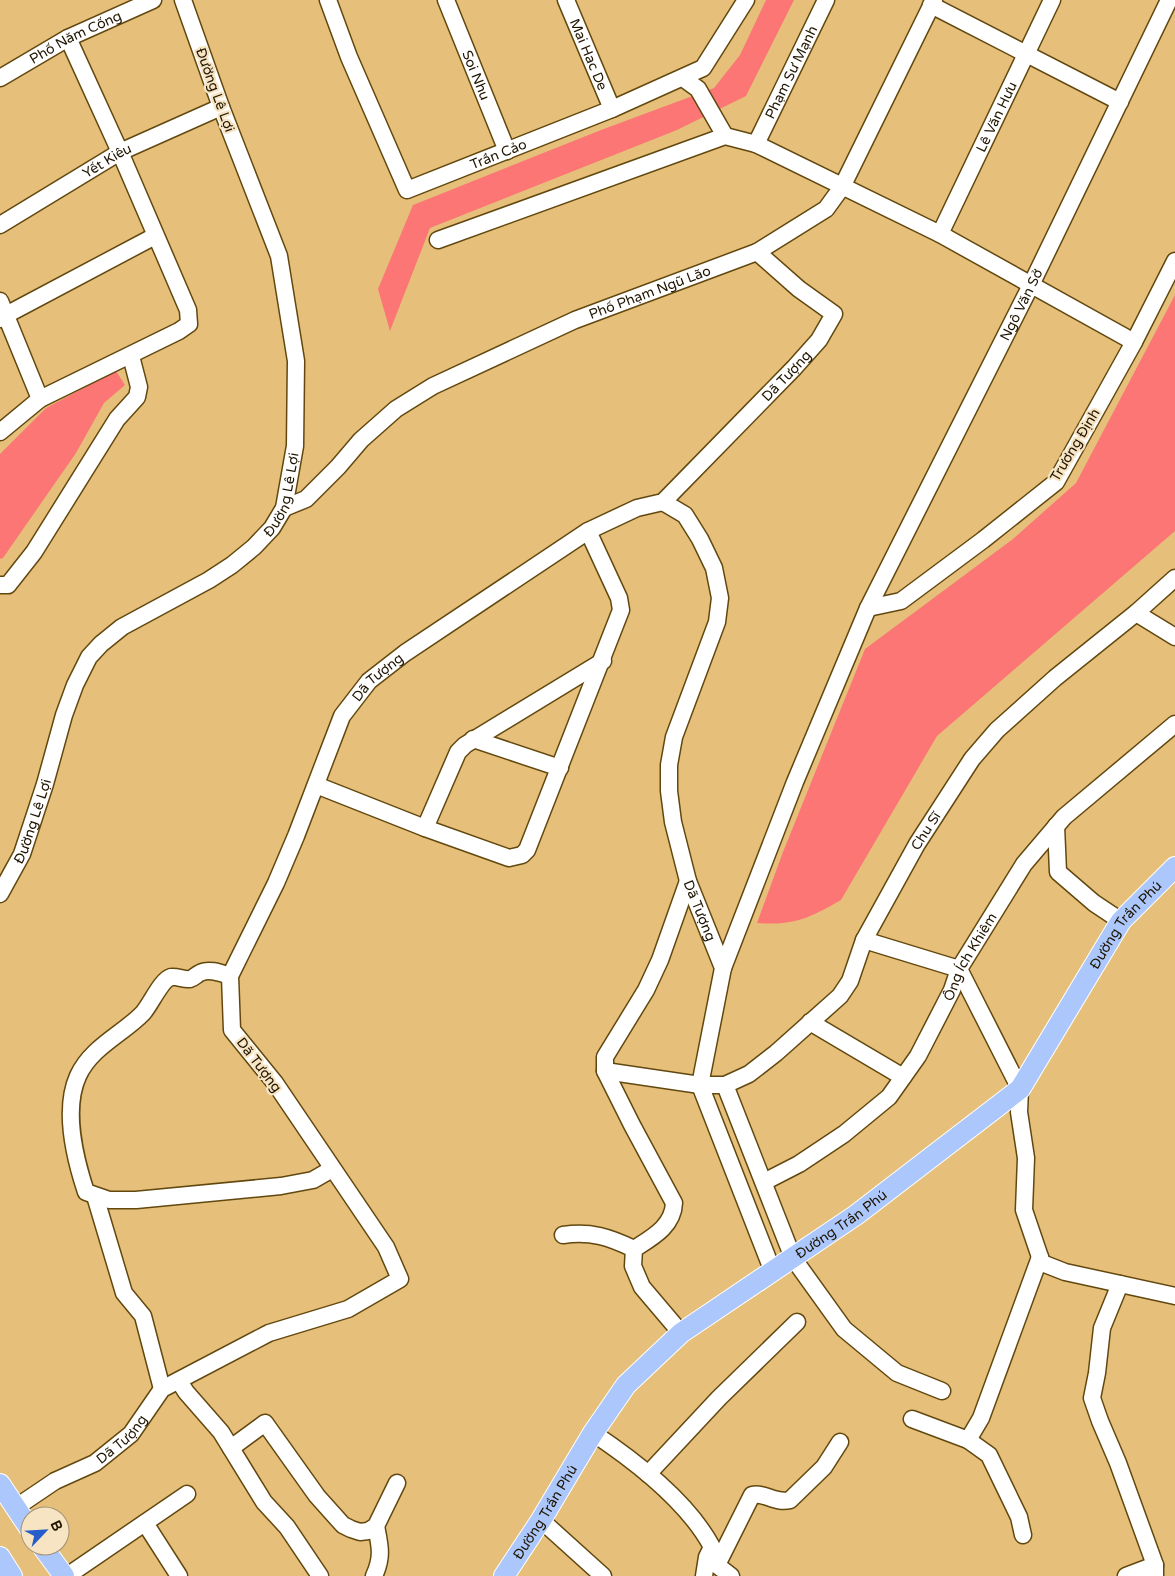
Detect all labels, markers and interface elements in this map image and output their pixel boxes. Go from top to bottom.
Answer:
street label: Phố Năm Cống [26,7,124,67]
street label: Mai Hac De [566,16,612,93]
street label: Phạm Sư Mạnh [761,23,821,121]
street label: Đường Lê Lợi [192,46,238,134]
street label: Soi Nhu [459,48,494,103]
street label: Lê Văn Hưu [972,79,1020,155]
street label: Trần Cảo [468,135,529,173]
street label: Yết Kiêu [79,139,134,181]
street label: Phố Phạm Ngũ Lão [586,262,713,323]
street label: Ngô Văn Sở [996,266,1046,343]
street label: Dã Tượng [758,347,814,405]
street label: Trương Định [1047,405,1103,485]
street label: Đường Lê Lợi [260,451,302,540]
street label: Dã Tượng [348,649,407,705]
street label: Đường Lê Lợi [10,777,54,867]
street label: Chu Sĩ [907,807,945,853]
street label: Đường Trần Phú [1086,877,1165,972]
street label: Dã Tượng [680,878,720,943]
street label: Ông Ích Khiêm [939,910,1000,1004]
street label: Dã Tượng [233,1034,285,1096]
street label: Đường Trần Phú [792,1186,890,1262]
street label: Dã Tượng [93,1411,150,1467]
street label: Đường Trần Phú [509,1462,581,1562]
north arrow [20,1506,70,1556]
text: B [47,1518,66,1534]

